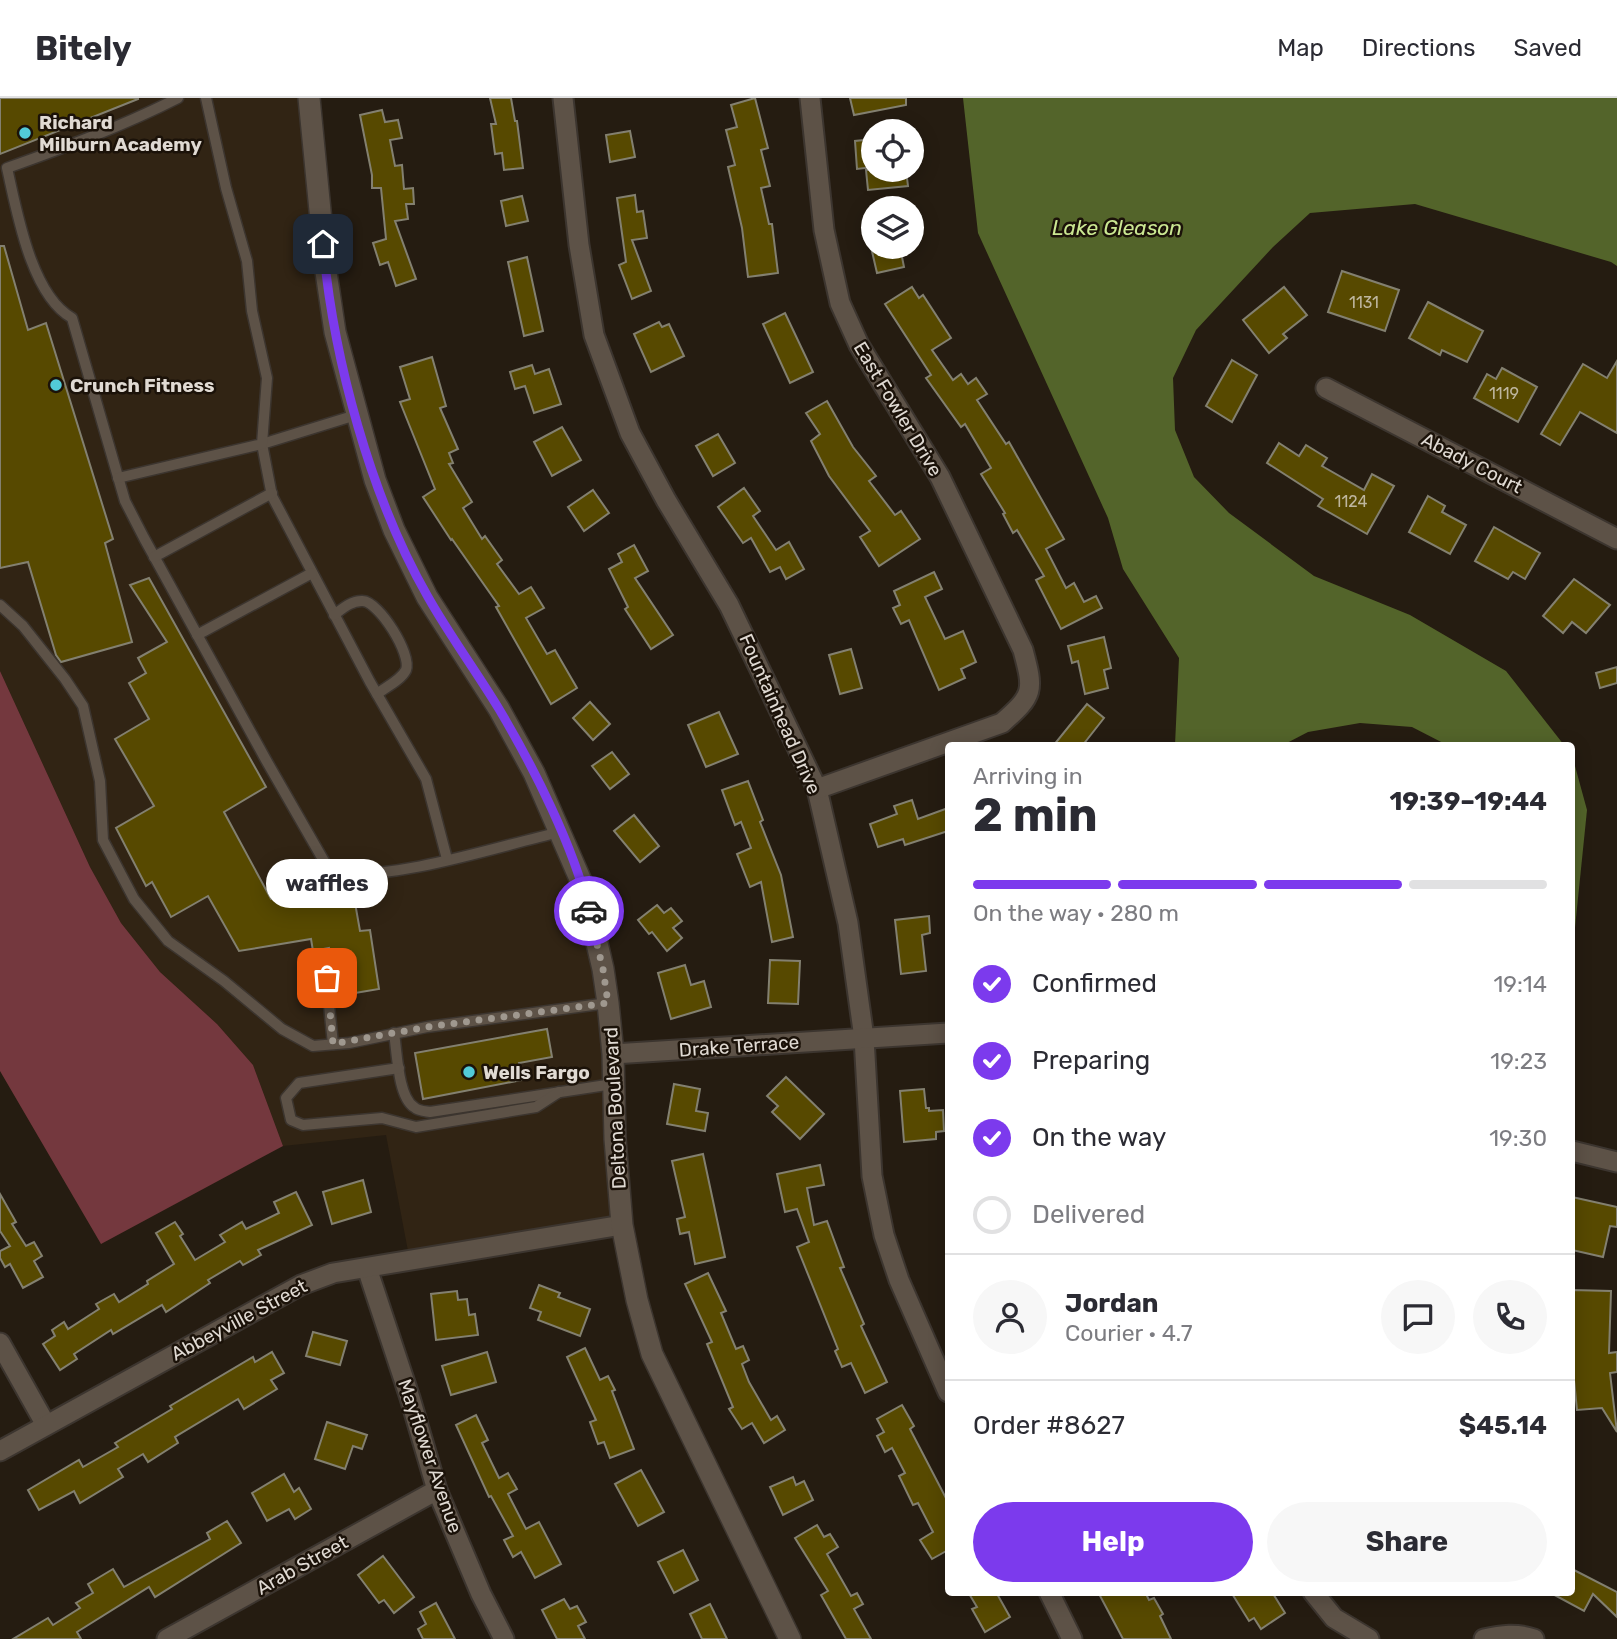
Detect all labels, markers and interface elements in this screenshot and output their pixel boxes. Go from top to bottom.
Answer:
text: Bitely [35,29,132,68]
text: Map [1277,34,1324,62]
text: Directions [1362,34,1475,62]
text: Saved [1513,34,1582,62]
place label: Richard Milburn Academy [39,111,202,156]
map controls [861,119,924,259]
button: locate [861,119,924,182]
marker: Richard Milburn Academy [17,125,33,141]
button: layers [861,196,924,259]
pin [293,214,353,274]
water label: Lake Gleason [1052,215,1182,240]
icon: home [304,225,342,263]
house number: 1131 [1349,293,1379,312]
street label: East Fowler Drive [849,338,947,480]
place label: Crunch Fitness [70,374,215,397]
marker: Crunch Fitness [48,377,64,393]
house number: 1119 [1489,384,1519,403]
street label: Abady Court [1418,428,1527,498]
house number: 1124 [1335,492,1367,511]
street label: Fountainhead Drive [734,630,826,798]
text: Arriving in [973,762,1083,790]
text: 19:39–19:44 [1389,786,1547,817]
text: 2 min [973,788,1098,843]
callout: waffles [266,859,388,908]
text: waffles [285,869,369,897]
courier [554,876,624,946]
icon: car [570,892,608,930]
text: On the way · 280 m [973,899,1179,927]
pin [297,948,357,1008]
icon: bag [308,959,346,997]
icon: check [973,965,1011,1003]
text: Confirmed [1032,968,1157,999]
text: 19:14 [1494,970,1547,998]
street label: Deltona Boulevard [599,1026,631,1190]
street label: Drake Terrace [678,1030,800,1062]
icon: check [973,1042,1011,1080]
text: Preparing [1032,1045,1150,1076]
text: 19:23 [1490,1047,1547,1075]
place label: Wells Fargo [483,1061,590,1084]
marker: Wells Fargo [461,1064,477,1080]
icon: check [973,1119,1011,1157]
text: On the way [1032,1122,1166,1153]
text: 19:30 [1489,1124,1547,1152]
text: Delivered [1032,1199,1145,1230]
street label: Abbeyville Street [167,1274,311,1366]
button: person [973,1280,1047,1354]
button: chat [1381,1280,1455,1354]
button: phone [1473,1280,1547,1354]
text: Jordan [1065,1288,1158,1319]
text: Courier · 4.7 [1065,1319,1192,1347]
street label: Mayflower Avenue [393,1376,467,1536]
text: Order #8627 [973,1410,1125,1441]
text: $45.14 [1459,1410,1547,1441]
button: Help [973,1502,1253,1582]
button: Share [1267,1502,1547,1582]
street label: Arab Street [252,1530,352,1600]

